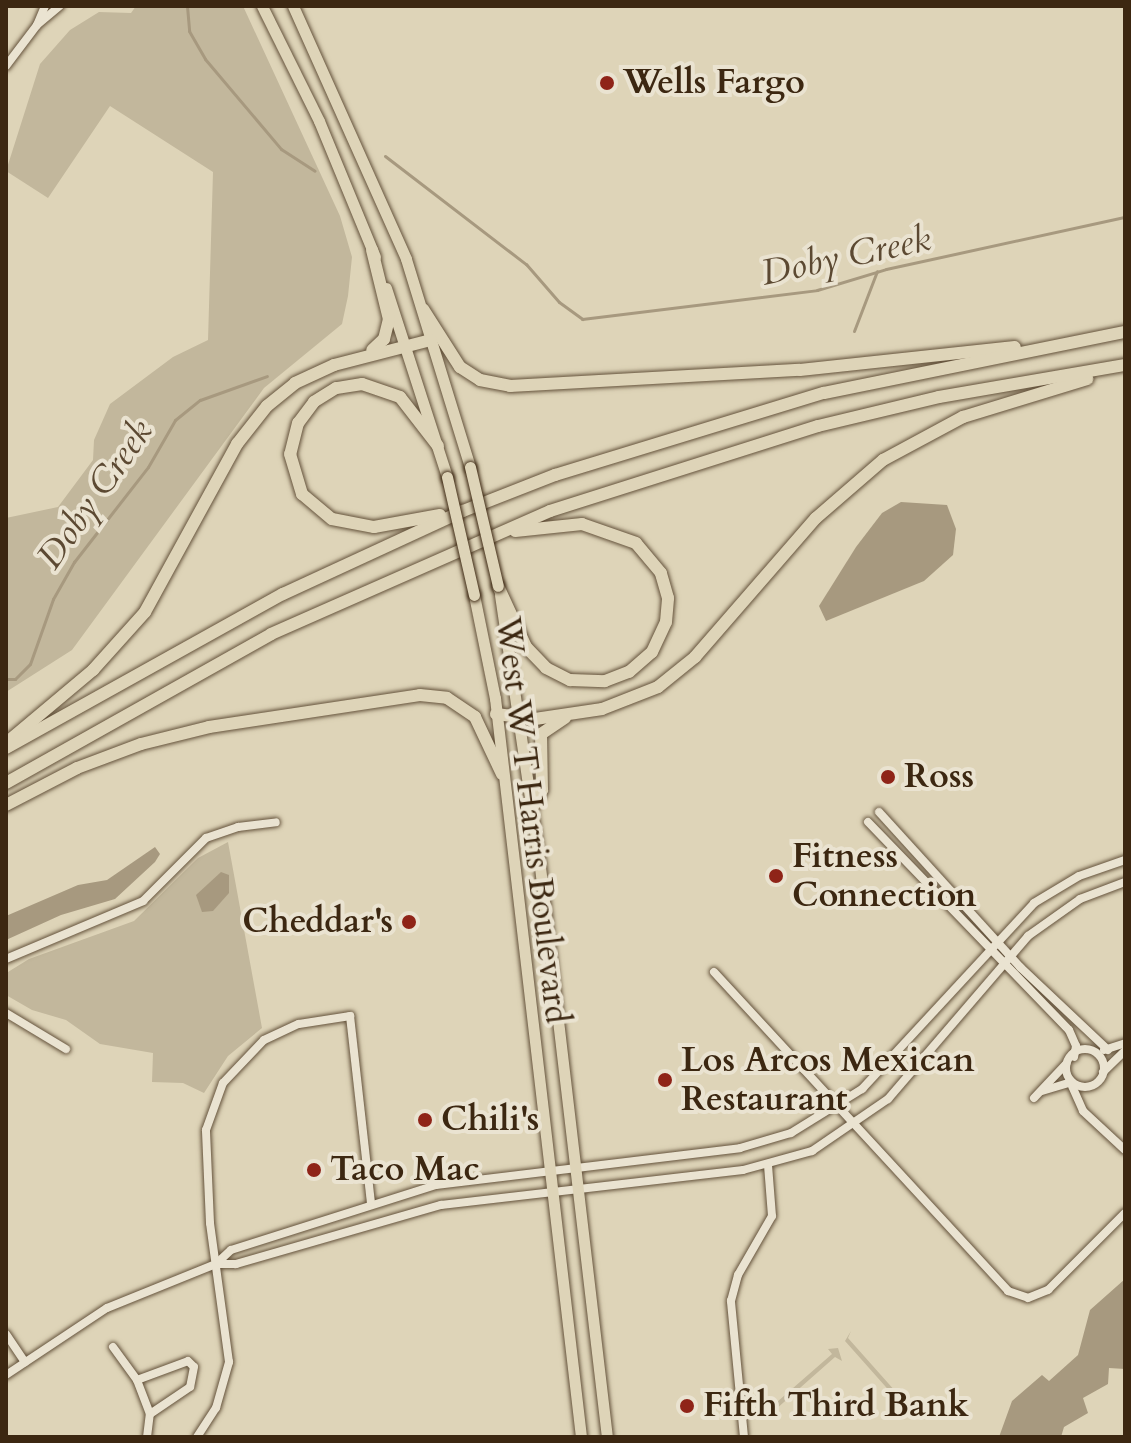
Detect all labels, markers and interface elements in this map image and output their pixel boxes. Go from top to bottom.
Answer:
place label: Wells Fargo [623,63,805,103]
marker: Wells Fargo [598,74,616,92]
water label: Doby Creek [757,217,935,295]
water label: Doby Creek [28,411,162,577]
street label: West W T Harris Boulevard [487,614,577,1026]
place label: Ross [904,757,974,797]
marker: Ross [879,768,897,786]
place label: Fitness Connection [792,836,977,916]
marker: Fitness Connection [767,867,785,885]
place label: Cheddar's [242,902,393,942]
marker: Cheddar's [400,913,418,931]
place label: Los Arcos Mexican Restaurant [681,1040,975,1120]
marker: Los Arcos Mexican Restaurant [656,1071,674,1089]
place label: Chili's [441,1100,539,1140]
marker: Chili's [416,1111,434,1129]
place label: Taco Mac [330,1150,480,1190]
marker: Taco Mac [305,1161,323,1179]
place label: Fifth Third Bank [703,1386,969,1426]
marker: Fifth Third Bank [678,1397,696,1415]

